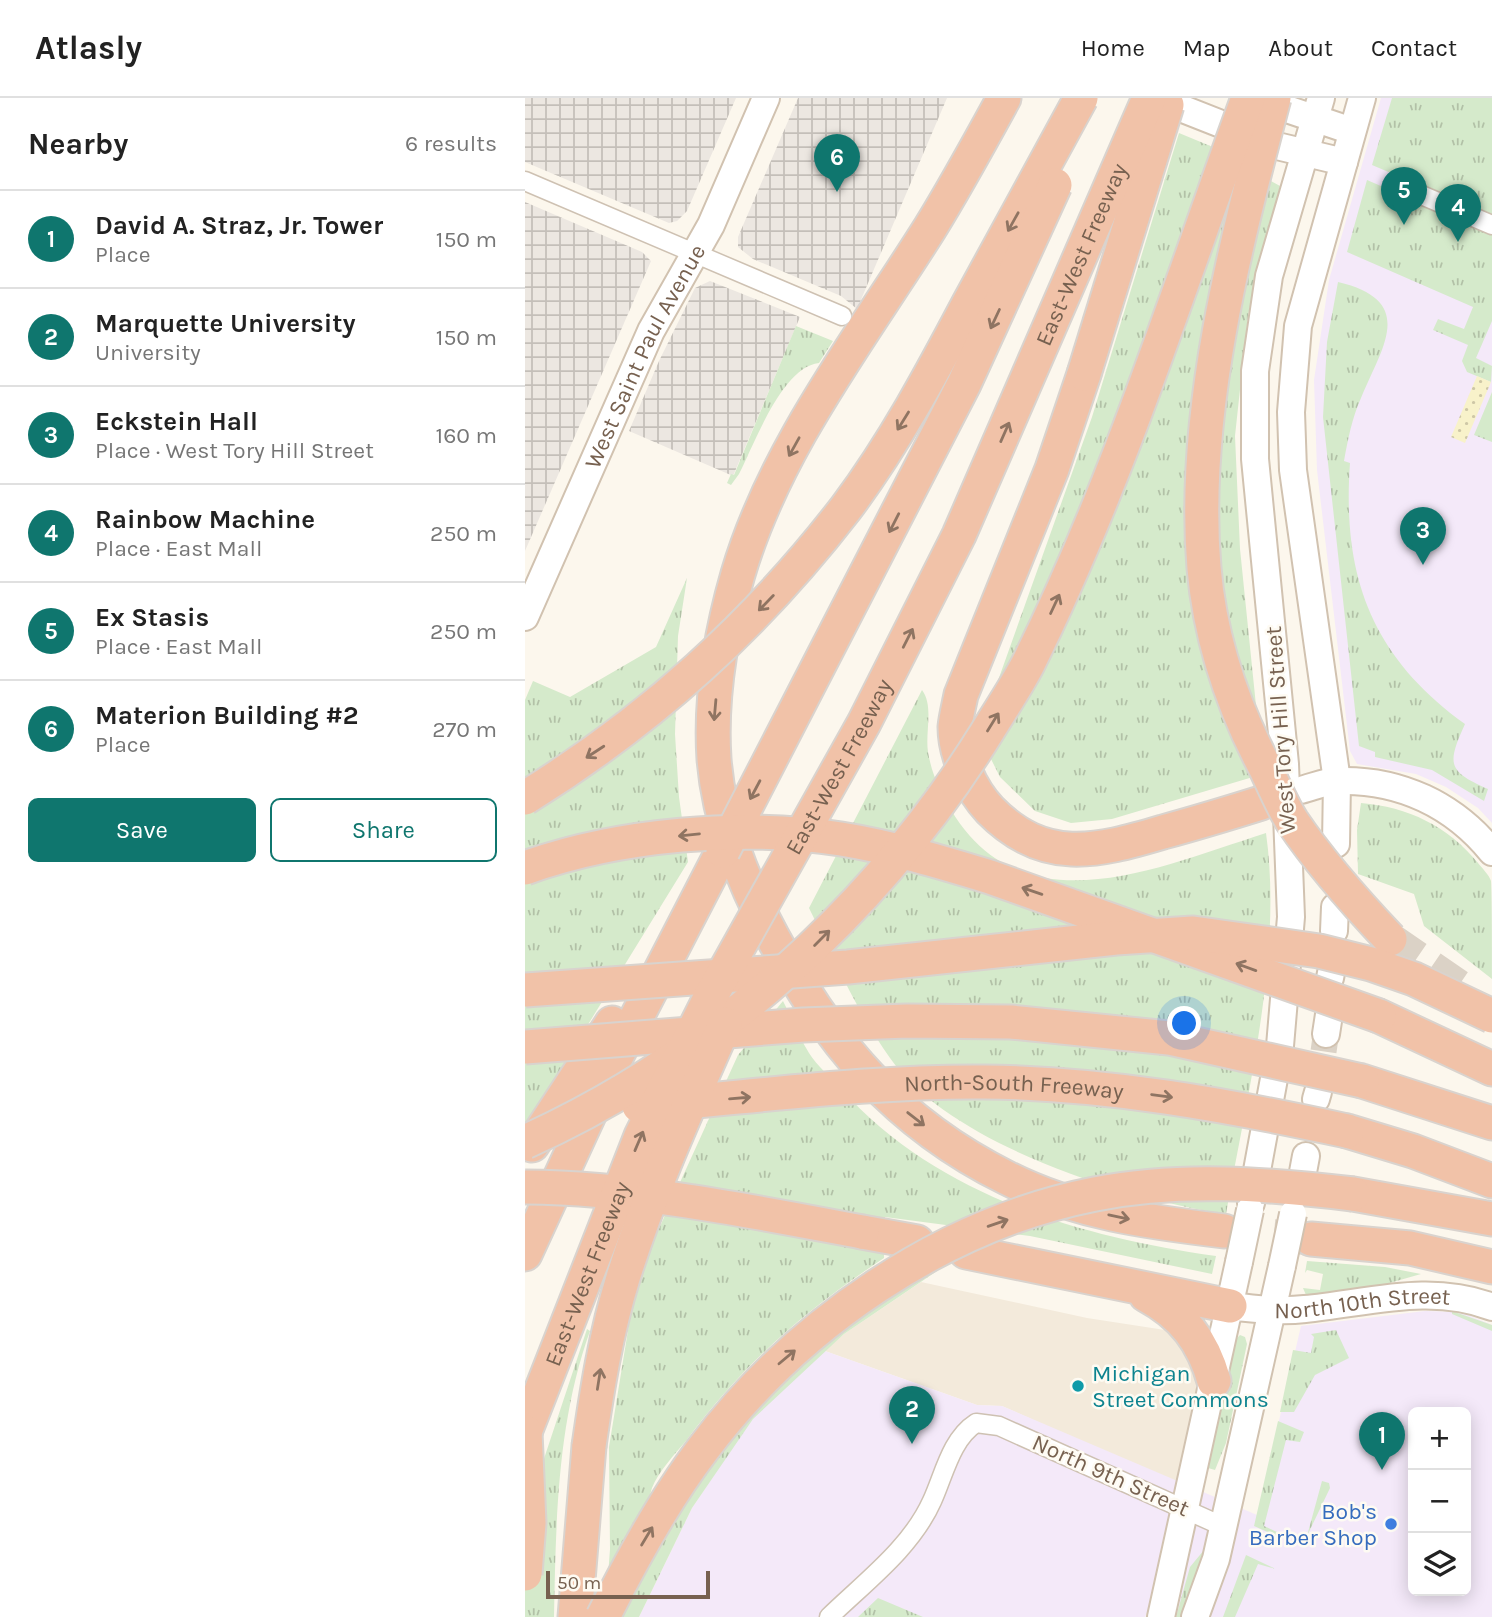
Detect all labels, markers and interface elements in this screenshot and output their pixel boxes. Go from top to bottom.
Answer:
text: Atlasly [35,29,142,67]
text: Home [1081,34,1145,62]
text: Map [1183,34,1230,62]
text: About [1268,34,1333,62]
text: Contact [1371,34,1457,62]
text: Nearby [28,126,128,162]
text: 6 results [405,130,497,157]
pin: 6 [814,134,860,192]
street label: East-West Freeway [1030,159,1133,350]
pin: 5 [1381,167,1427,225]
pin: 4 [1435,184,1481,242]
text: David A. Straz, Jr. Tower [95,210,383,241]
one-way arrow [1006,212,1020,232]
text: 1 [47,226,55,253]
text: 150 m [436,226,497,253]
street label: West Saint Paul Avenue [579,240,711,473]
text: Place [95,241,151,268]
text: Marquette University [95,308,356,339]
one-way arrow [987,308,1000,329]
text: 2 [44,324,58,351]
text: 150 m [436,324,497,351]
text: University [95,339,201,366]
text: Eckstein Hall [95,406,258,437]
one-way arrow [895,411,909,431]
text: 3 [44,422,58,449]
text: 160 m [436,422,497,449]
one-way arrow [999,422,1012,443]
text: Place · West Tory Hill Street [95,437,374,464]
one-way arrow [787,437,801,457]
text: Rainbow Machine [95,504,315,535]
pin: 3 [1400,507,1446,565]
one-way arrow [887,512,901,533]
text: 4 [44,520,58,547]
text: 250 m [430,520,497,547]
text: Place · East Mall [95,535,262,562]
one-way arrow [758,594,775,611]
one-way arrow [1049,594,1063,615]
text: Ex Stasis [95,602,209,633]
text: 5 [44,618,58,645]
text: 250 m [430,618,497,645]
street label: West Tory Hill Street [1260,625,1301,835]
one-way arrow [902,628,915,649]
text: Place · East Mall [95,633,262,660]
street label: East-West Freeway [780,674,898,859]
one-way arrow [708,698,721,720]
text: Materion Building #2 [95,700,359,731]
one-way arrow [986,713,1001,732]
text: 6 [44,716,58,743]
text: 270 m [432,716,497,743]
text: Place [95,731,151,758]
one-way arrow [586,745,606,759]
one-way arrow [748,779,762,799]
button: Save [28,798,256,862]
button: Share [270,798,497,862]
one-way arrow [678,829,701,842]
one-way arrow [1021,884,1043,897]
one-way arrow [813,929,830,946]
one-way arrow [1236,960,1258,972]
your location [1167,1006,1201,1040]
street label: North-South Freeway [904,1069,1125,1105]
one-way arrow [1150,1089,1173,1102]
one-way arrow [728,1091,750,1104]
one-way arrow [906,1112,925,1127]
one-way arrow [634,1131,647,1152]
street label: East-West Freeway [539,1177,636,1370]
one-way arrow [1107,1211,1130,1225]
one-way arrow [987,1216,1009,1228]
street label: North 10th Street [1274,1282,1452,1324]
one-way arrow [777,1349,795,1365]
place label: Michigan Street Commons [1092,1360,1269,1413]
one-way arrow [593,1368,606,1391]
marker: Michigan Street Commons [1070,1378,1086,1394]
pin: 2 [889,1386,935,1444]
map controls [1408,1407,1471,1596]
button: + [1408,1407,1471,1470]
pin: 1 [1359,1412,1405,1470]
street label: North 9th Street [1028,1429,1194,1522]
button: − [1408,1470,1471,1533]
place label: Bob's Barber Shop [1249,1498,1377,1551]
marker: Bob's Barber Shop [1383,1516,1399,1532]
one-way arrow [640,1526,654,1546]
button: layers [1408,1533,1471,1596]
scale bar [546,1568,711,1600]
text: 50 m [557,1572,601,1594]

